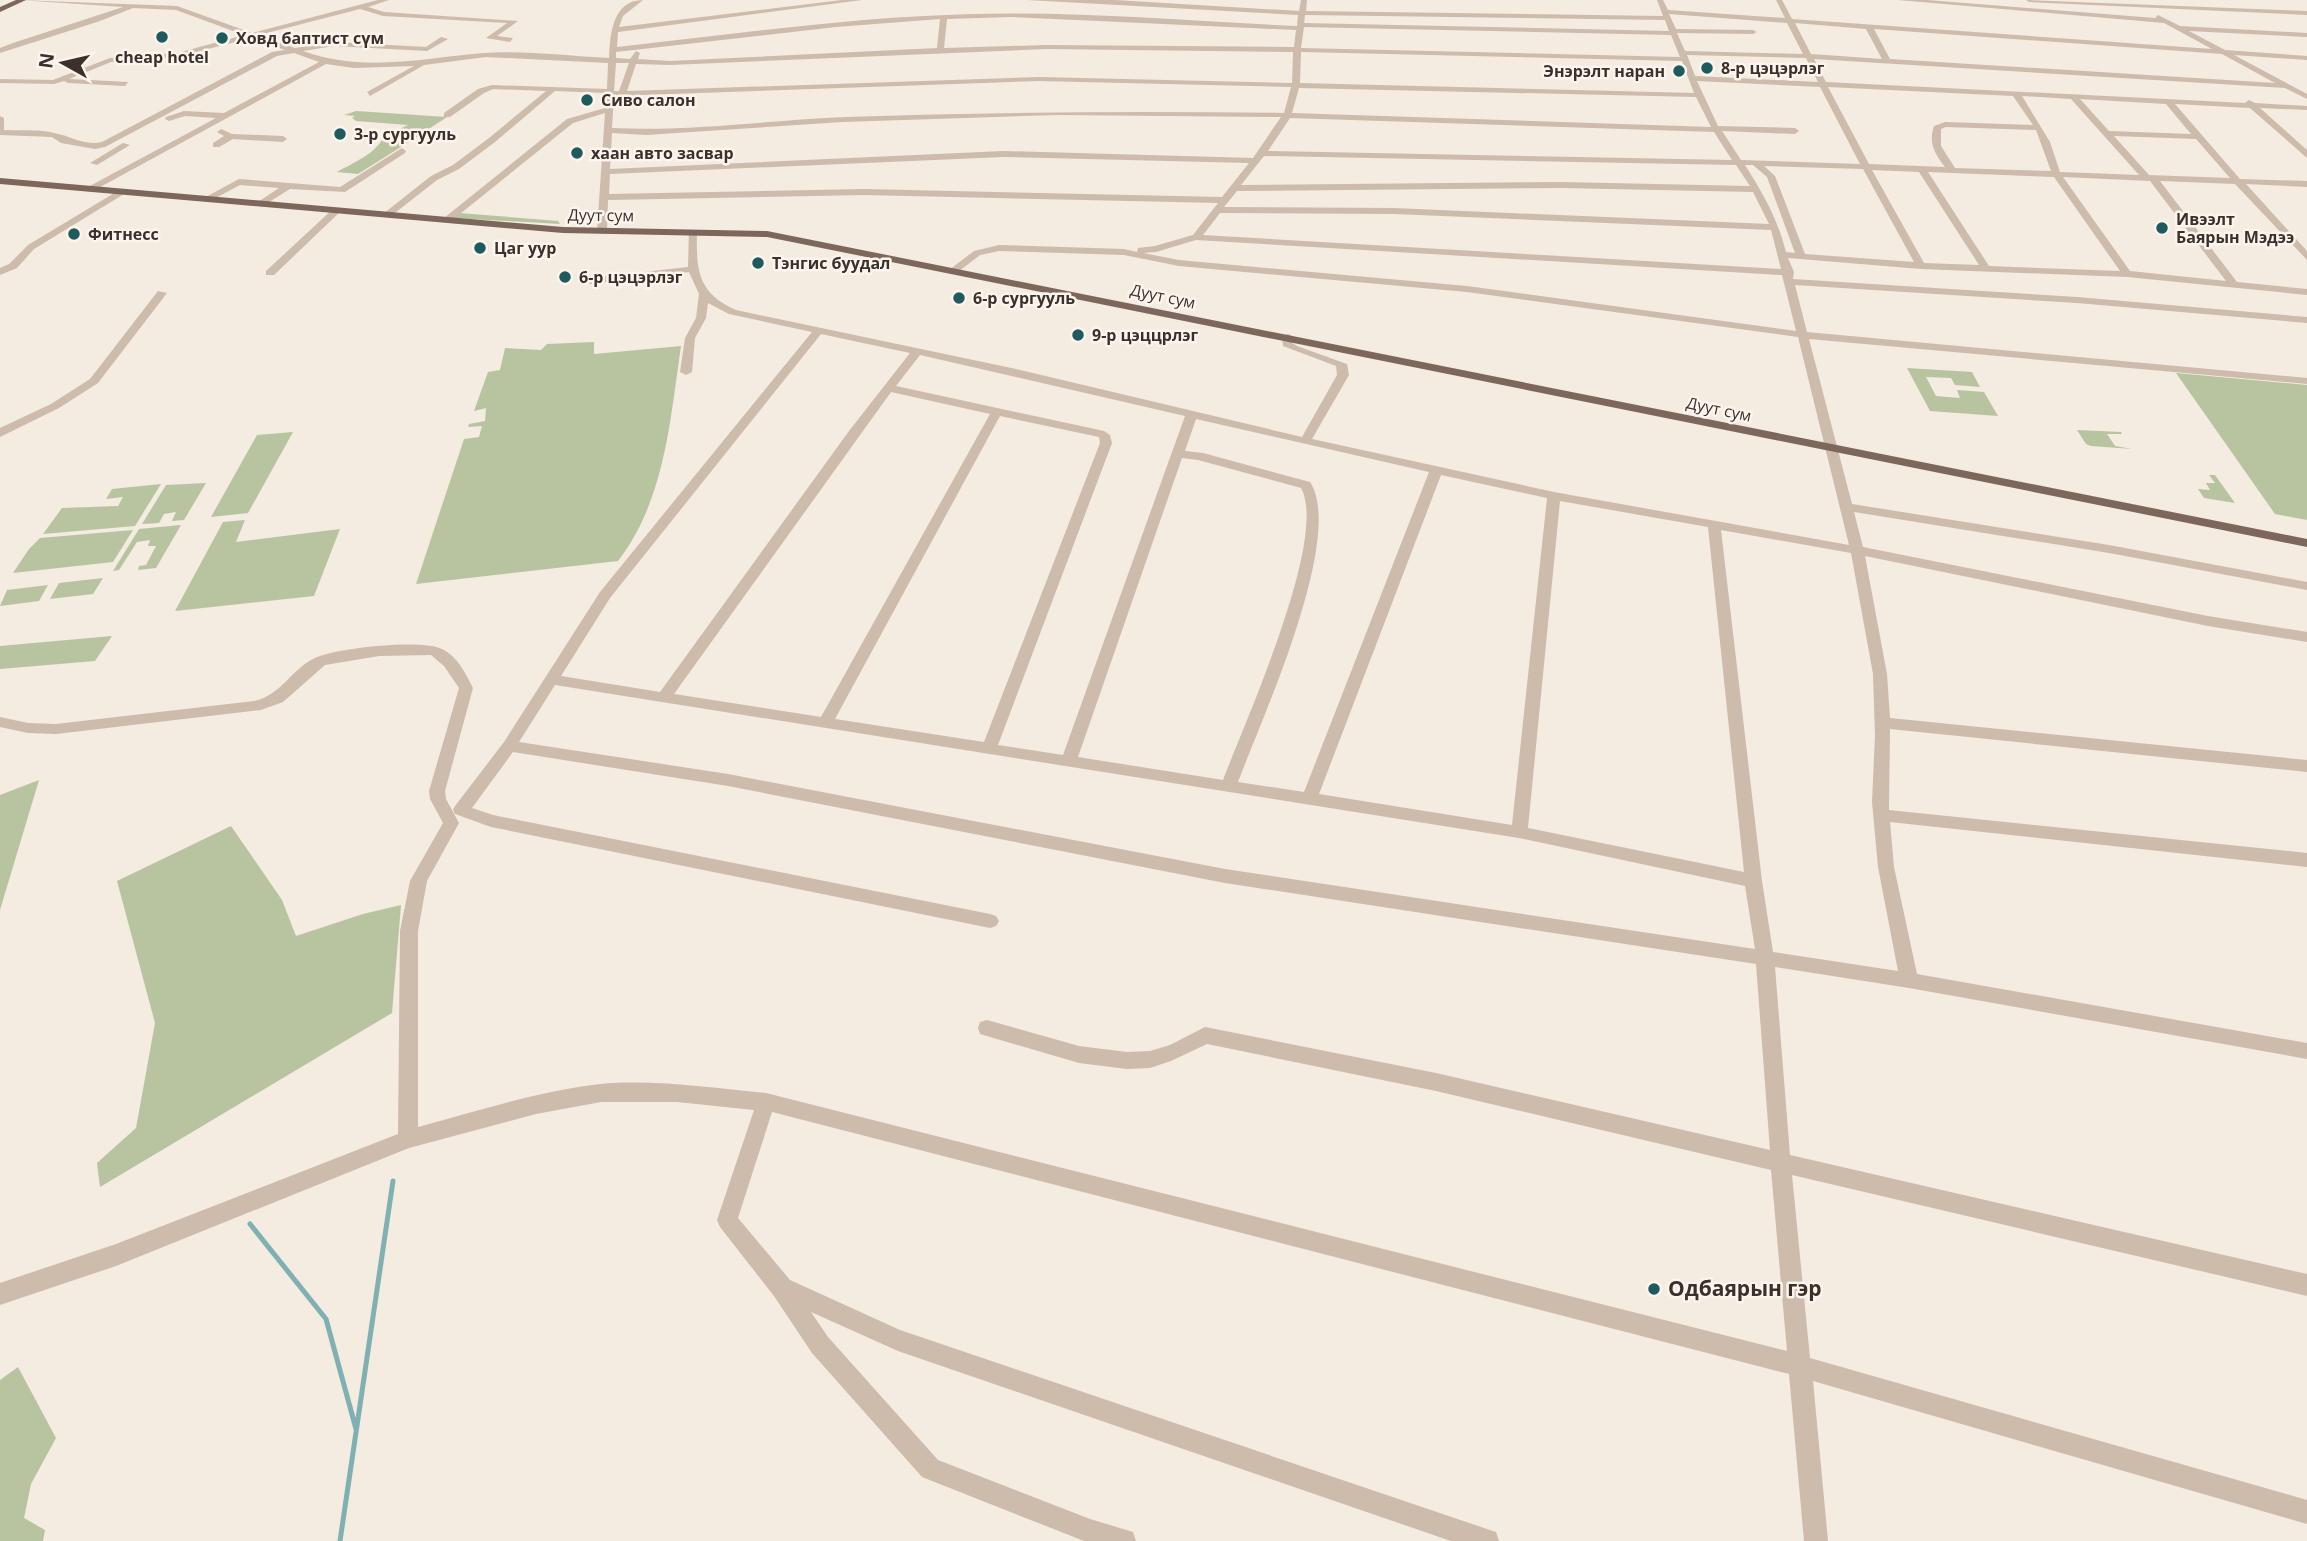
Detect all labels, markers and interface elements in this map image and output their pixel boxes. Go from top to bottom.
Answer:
place label: Ховд баптист сүм [236,27,384,49]
north arrow [28,28,98,98]
marker: cheap hotel [154,29,170,45]
marker: Ховд баптист сүм [214,30,230,46]
place label: cheap hotel [115,46,209,68]
text: N [32,51,60,70]
place label: 8-р цэцэрлэг [1721,57,1825,79]
place label: Энэрэлт наран [1543,60,1665,82]
marker: 8-р цэцэрлэг [1699,60,1715,76]
marker: Энэрэлт наран [1671,63,1687,79]
place label: Сиво салон [601,89,696,111]
marker: Сиво салон [579,92,595,108]
place label: 3-р сургууль [354,123,456,145]
marker: 3-р сургууль [332,126,348,142]
place label: хаан авто засвар [591,142,734,164]
marker: хаан авто засвар [569,145,585,161]
street label: Дуут сум [568,203,634,227]
place label: Ивээлт Баярын Мэдээ [2176,208,2294,248]
marker: Ивээлт Баярын Мэдээ [2154,220,2170,236]
place label: Фитнесс [88,223,159,245]
marker: Фитнесс [66,226,82,242]
place label: Цаг уур [494,237,556,259]
marker: Цаг уур [472,240,488,256]
place label: Тэнгис буудал [772,252,890,274]
marker: Тэнгис буудал [750,255,766,271]
place label: 6-р цэцэрлэг [579,266,683,288]
marker: 6-р цэцэрлэг [557,269,573,285]
street label: Дуут сум [1128,278,1198,314]
place label: 6-р сургууль [973,287,1075,309]
marker: 6-р сургууль [951,290,967,306]
place label: 9-р цэццрлэг [1092,324,1198,346]
marker: 9-р цэццрлэг [1070,327,1086,343]
street label: Дуут сум [1684,391,1754,427]
place label: Одбаярын гэр [1668,1274,1821,1302]
marker: Одбаярын гэр [1646,1281,1662,1297]

